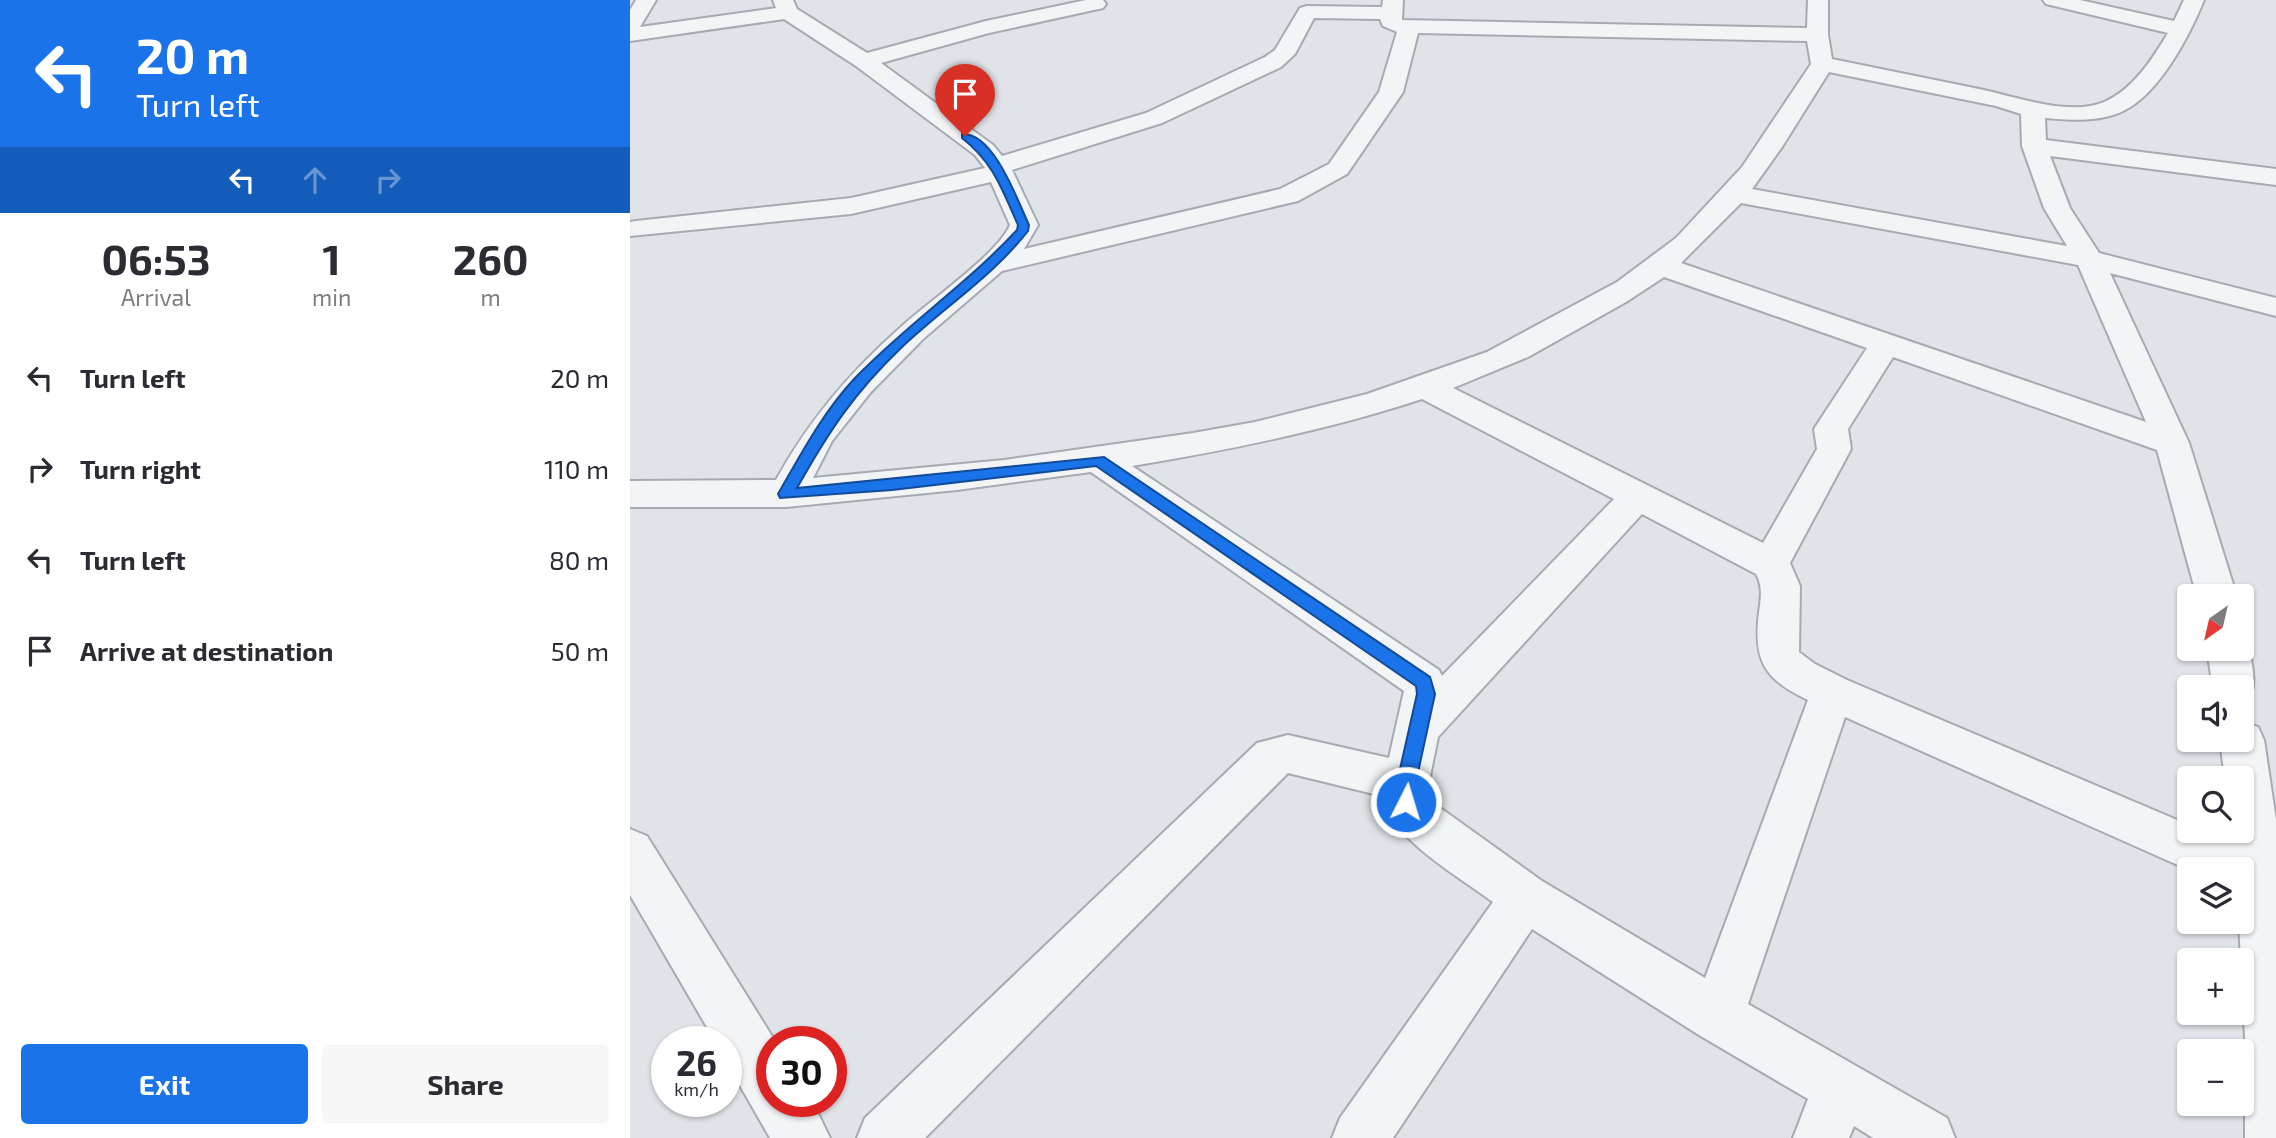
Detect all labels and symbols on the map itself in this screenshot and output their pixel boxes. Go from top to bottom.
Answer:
pin [935,64,995,136]
north arrow [2177,584,2254,662]
position arrow [1369,765,1443,839]
speed limit sign: 30 [756,1026,847,1117]

